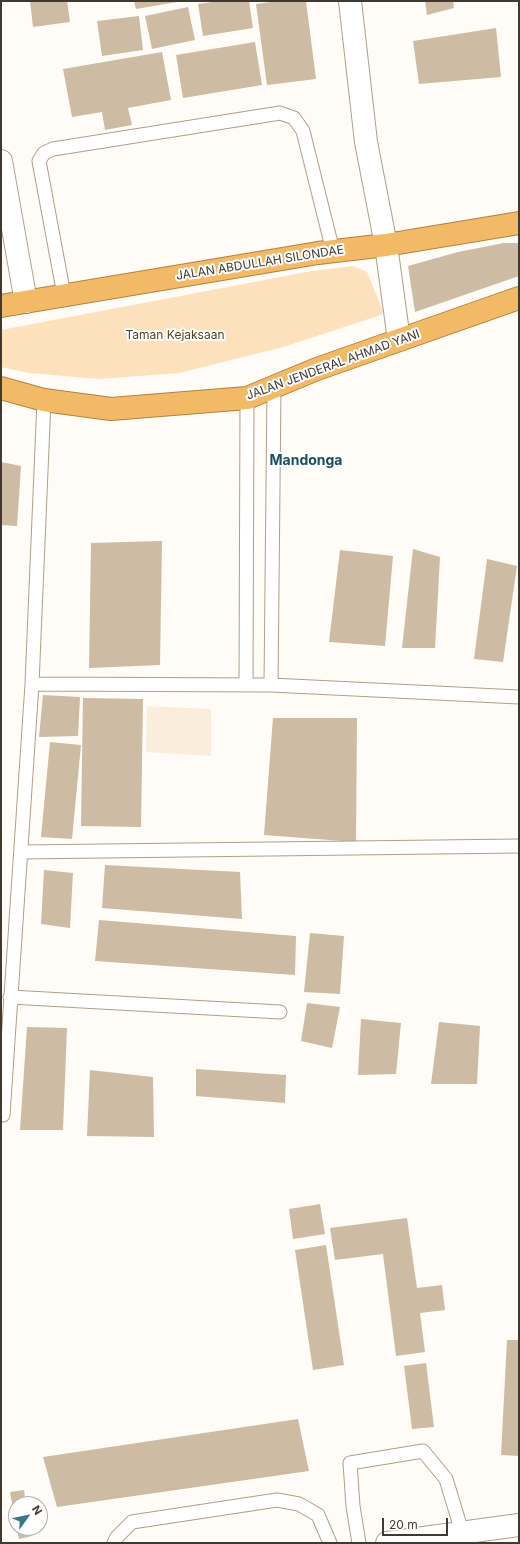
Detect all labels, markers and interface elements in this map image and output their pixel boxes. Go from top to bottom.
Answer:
street label: JALAN ABDULLAH SILONDAE [175,243,345,283]
street label: JALAN JENDERAL AHMAD YANI [244,327,422,403]
park label: Taman Kejaksaan [125,328,225,342]
district label: Mandonga [270,453,342,469]
north arrow [8,1496,48,1536]
text: N [29,1503,45,1517]
scale bar [384,1510,450,1536]
text: 20 m [389,1517,418,1532]

